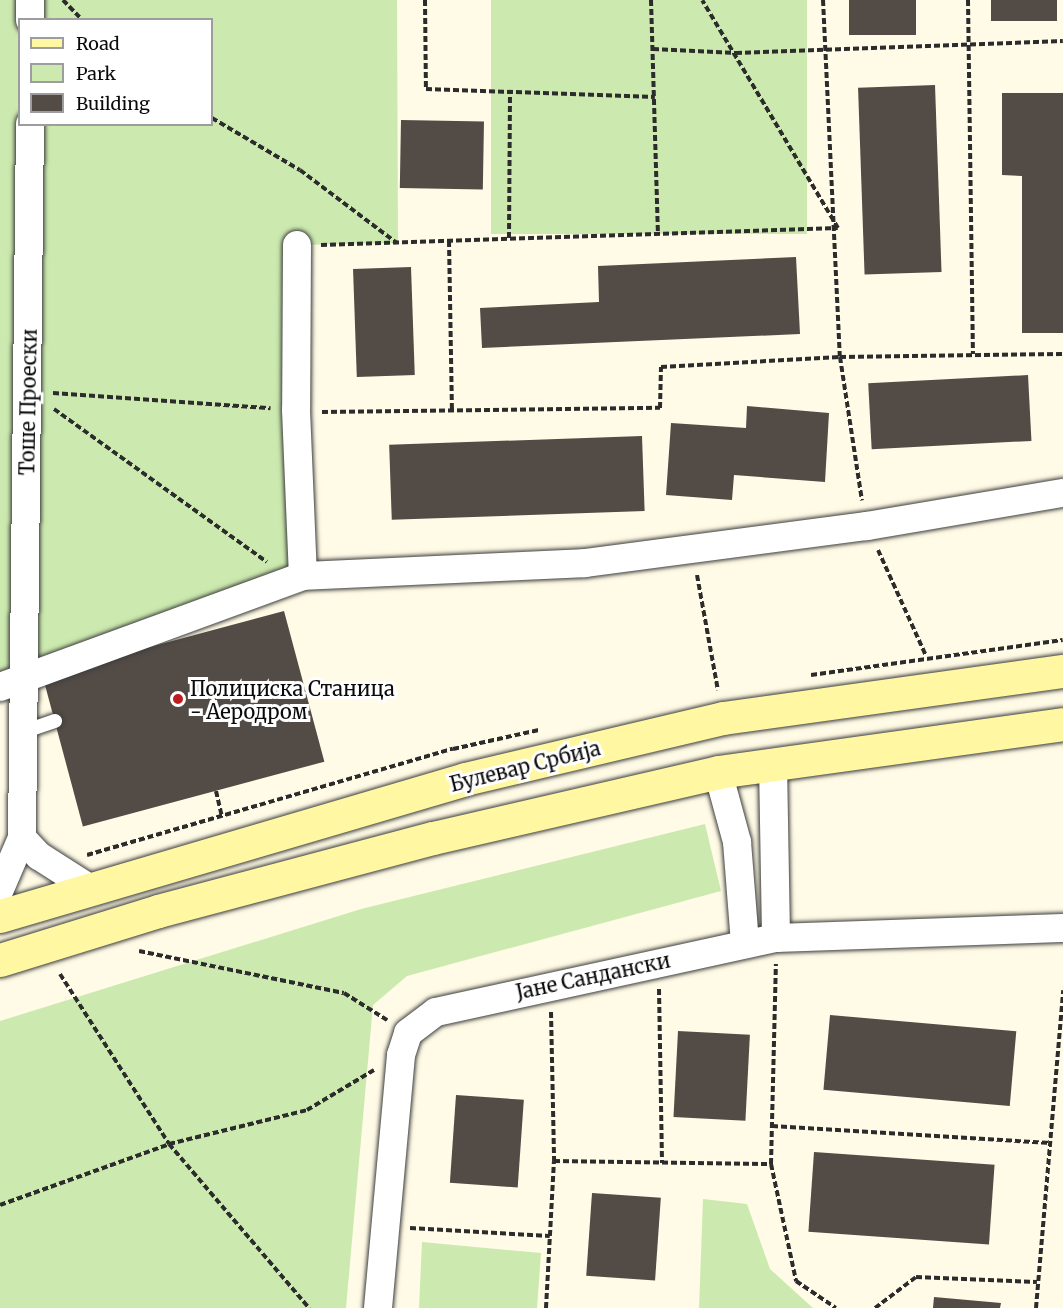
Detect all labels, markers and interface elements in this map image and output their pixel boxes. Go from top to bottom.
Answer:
legend [18,18,213,126]
text: Road [76,32,120,55]
text: Park [76,62,116,85]
text: Building [76,92,150,115]
street label: Тоше Проески [15,328,41,476]
place label: Полициска Станица - Аеродром [190,676,395,723]
marker: Полициска Станица - Аеродром [171,692,185,706]
street label: Булевар Србија [447,736,603,796]
street label: Јане Сандански [514,948,672,1004]

